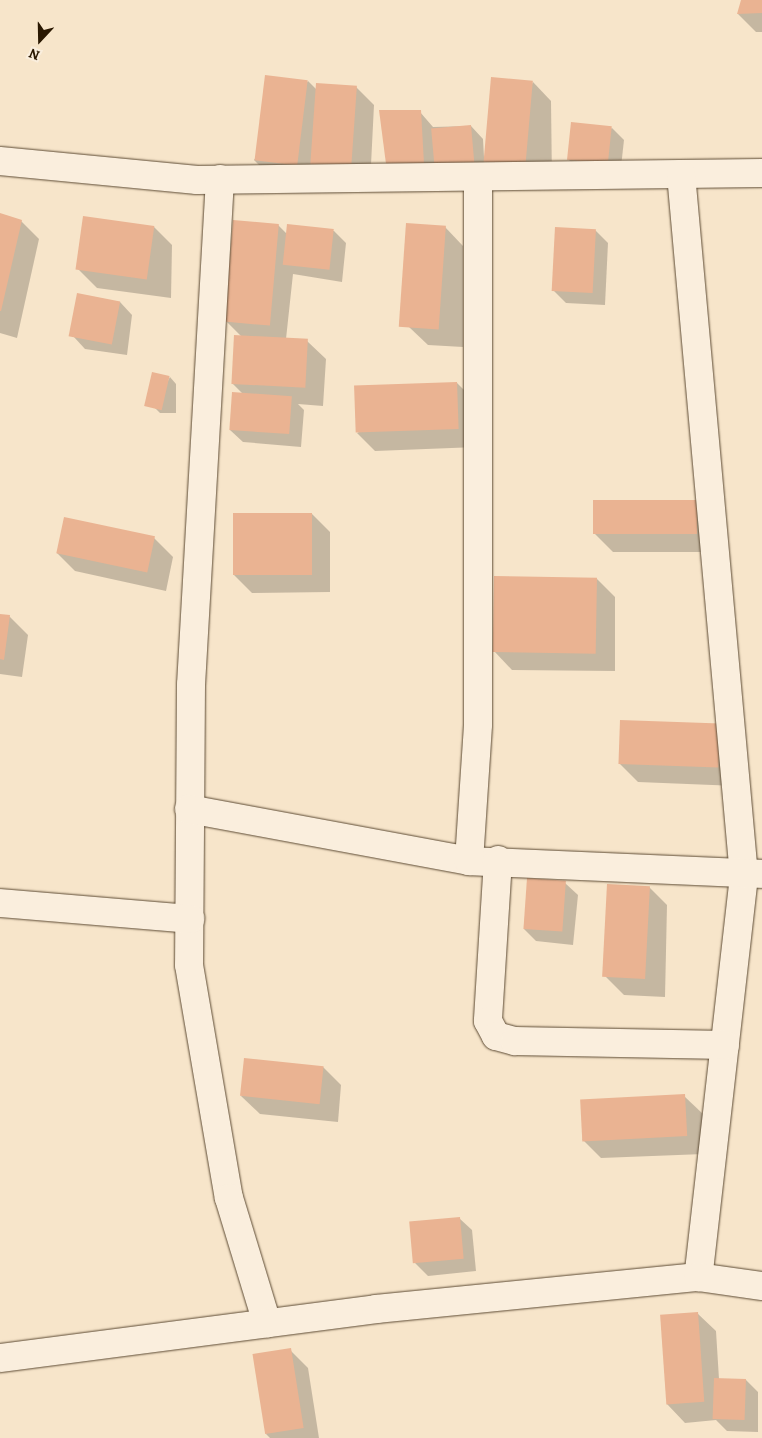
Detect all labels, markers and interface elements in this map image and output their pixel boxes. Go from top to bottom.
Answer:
north arrow [15,15,65,65]
text: N [26,44,43,65]

